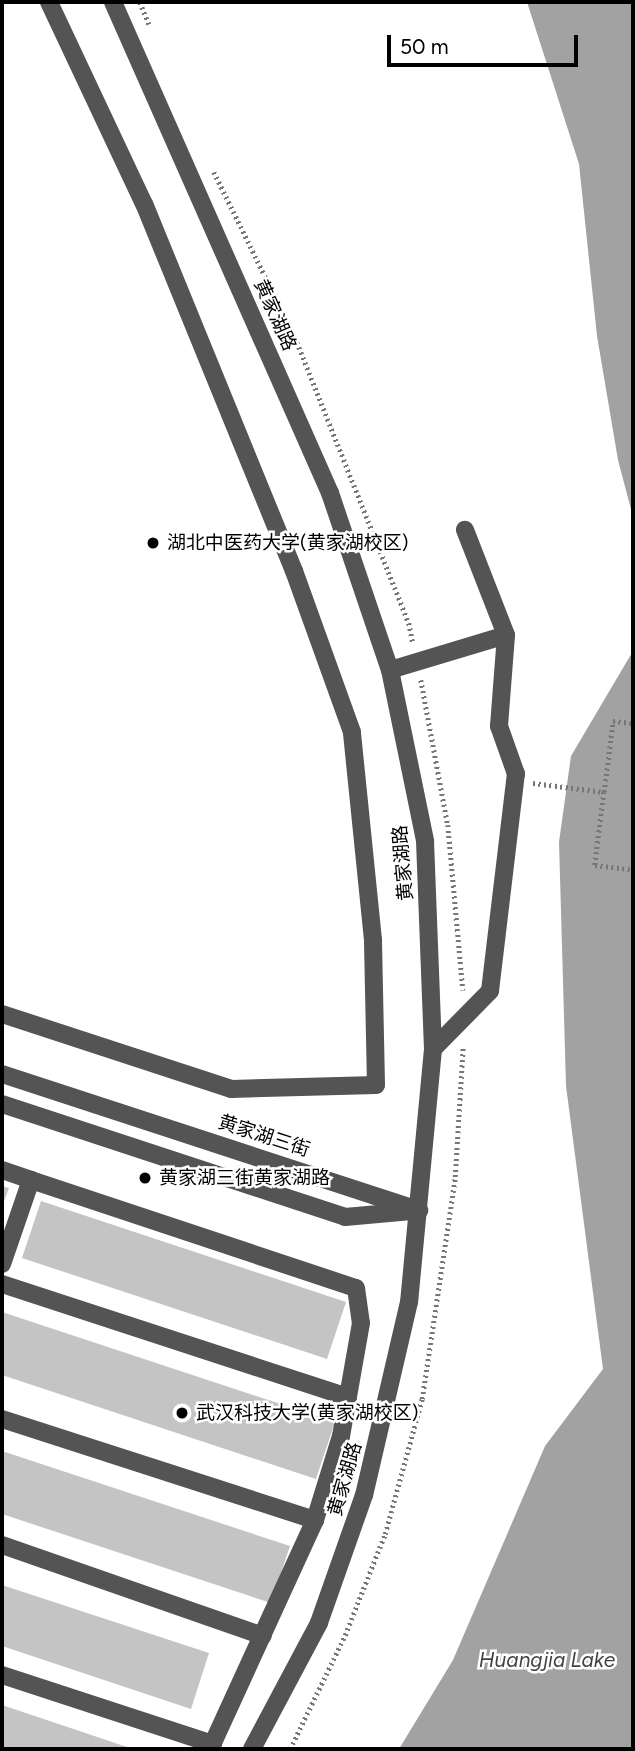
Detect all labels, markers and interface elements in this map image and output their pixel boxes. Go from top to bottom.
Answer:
scale bar [390,21,581,65]
text: 50 m [400,34,449,59]
street label: 黄家湖路 [249,276,301,354]
place label: 湖北中医药大学(黄家湖校区) [167,532,408,554]
marker: 湖北中医药大学(黄家湖校区) [145,535,161,551]
street label: 黄家湖路 [388,824,418,902]
street label: 黄家湖三街 [215,1110,313,1162]
place label: 黄家湖三街黄家湖路 [159,1167,330,1189]
marker: 黄家湖三街黄家湖路 [137,1170,153,1186]
place label: 武汉科技大学(黄家湖校区) [196,1402,418,1424]
marker: 武汉科技大学(黄家湖校区) [174,1405,190,1421]
street label: 黄家湖路 [324,1439,366,1519]
water label: Huangjia Lake [479,1647,615,1673]

